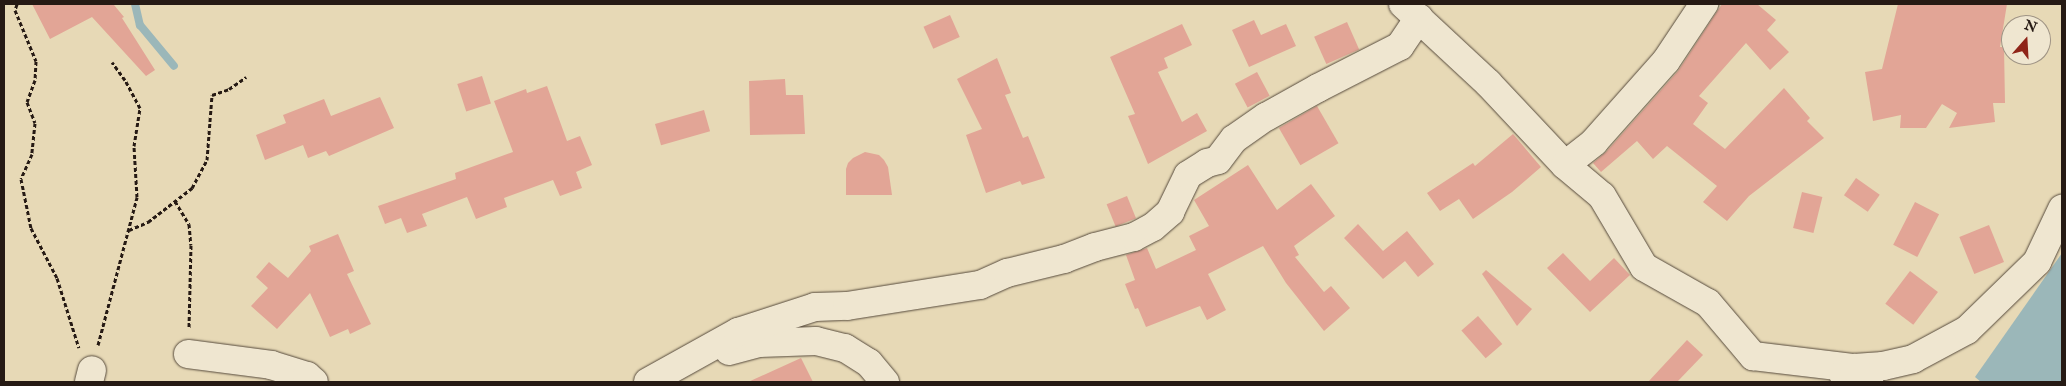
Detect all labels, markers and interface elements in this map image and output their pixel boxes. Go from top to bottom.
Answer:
north arrow [2001,15,2051,65]
text: N [2022,16,2039,37]

